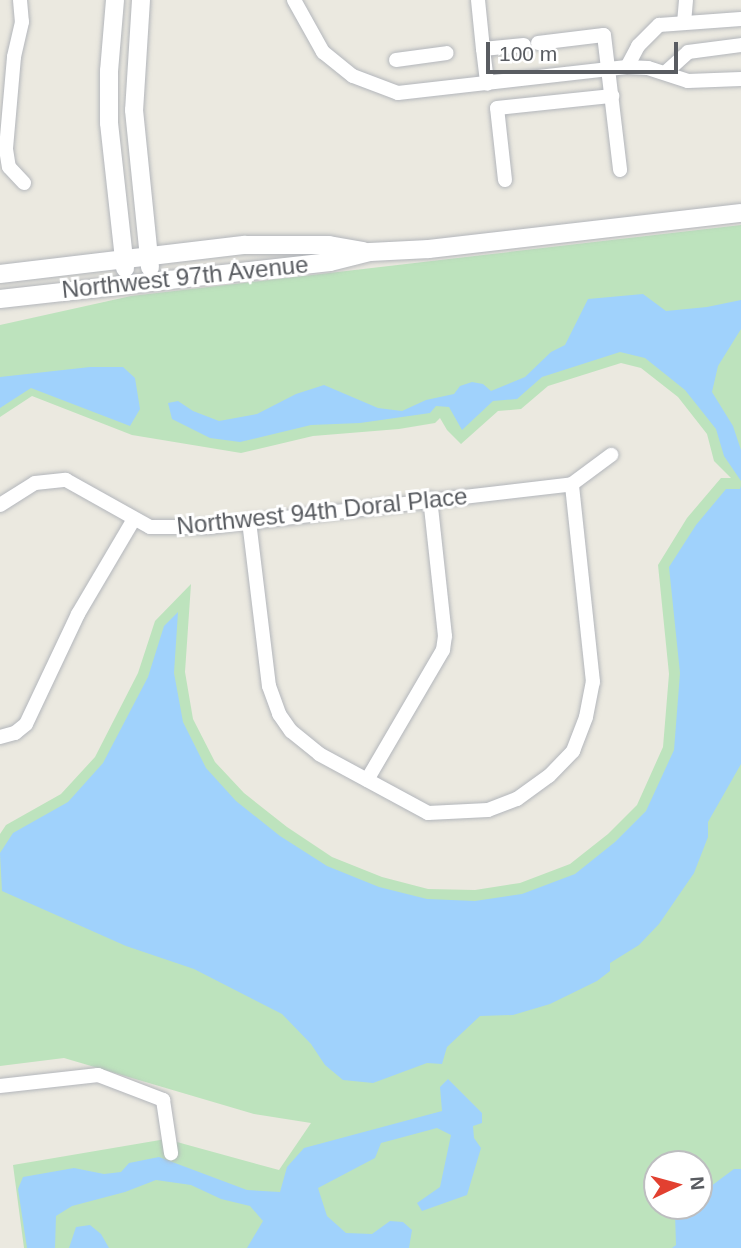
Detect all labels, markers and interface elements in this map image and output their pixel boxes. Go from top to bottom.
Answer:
scale bar [489,28,682,72]
text: 100 m [499,42,557,65]
street label: Northwest 97th Avenue [60,250,310,304]
street label: Northwest 94th Doral Place [175,481,469,541]
north arrow [643,1150,713,1220]
text: N [686,1176,708,1191]

